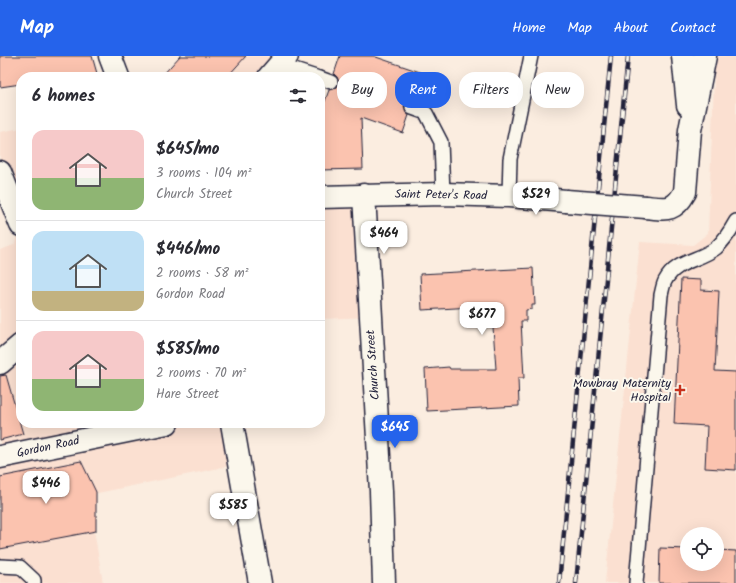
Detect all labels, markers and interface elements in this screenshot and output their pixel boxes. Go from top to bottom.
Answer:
text: Map [20,13,54,43]
text: Home [512,17,546,39]
text: Map [568,17,592,39]
text: About [614,17,648,39]
text: Contact [670,17,716,39]
chip: Buy [337,72,387,108]
chip: Rent [395,72,451,108]
chip: Filters [459,72,523,108]
chip: New [531,72,584,108]
text: 6 homes [32,83,95,110]
icon: filters [287,85,309,107]
text: $645/mo [156,136,220,163]
icon: home [64,146,112,194]
text: 3 rooms · 104 m² [156,163,251,184]
pin: $529 [512,182,560,216]
text: Church Street [156,184,232,205]
text: $529 [522,184,550,205]
street label: Saint Peter's Road [395,185,488,205]
pin: $464 [360,221,408,255]
text: $464 [370,223,398,244]
text: $446/mo [156,236,220,263]
icon: home [64,247,112,295]
text: 2 rooms · 58 m² [156,263,249,284]
text: Gordon Road [156,284,225,305]
pin: $677 [458,302,506,336]
text: $677 [468,304,496,325]
street label: Church Street [361,329,385,401]
text: $585/mo [156,336,220,363]
icon: home [64,347,112,395]
text: 2 rooms · 70 m² [156,363,246,384]
place label: Mowbray Maternity Hospital [573,374,671,407]
text: Hare Street [156,384,219,405]
marker: Mowbray Maternity Hospital [674,384,686,396]
pin: $645 [371,415,419,449]
text: $645 [381,417,409,438]
street label: Gordon Road [15,431,82,463]
pin: $446 [22,471,70,505]
text: $446 [32,473,60,494]
pin: $585 [209,493,257,527]
text: $585 [219,495,247,516]
map controls [680,527,724,571]
button: locate [680,527,724,571]

